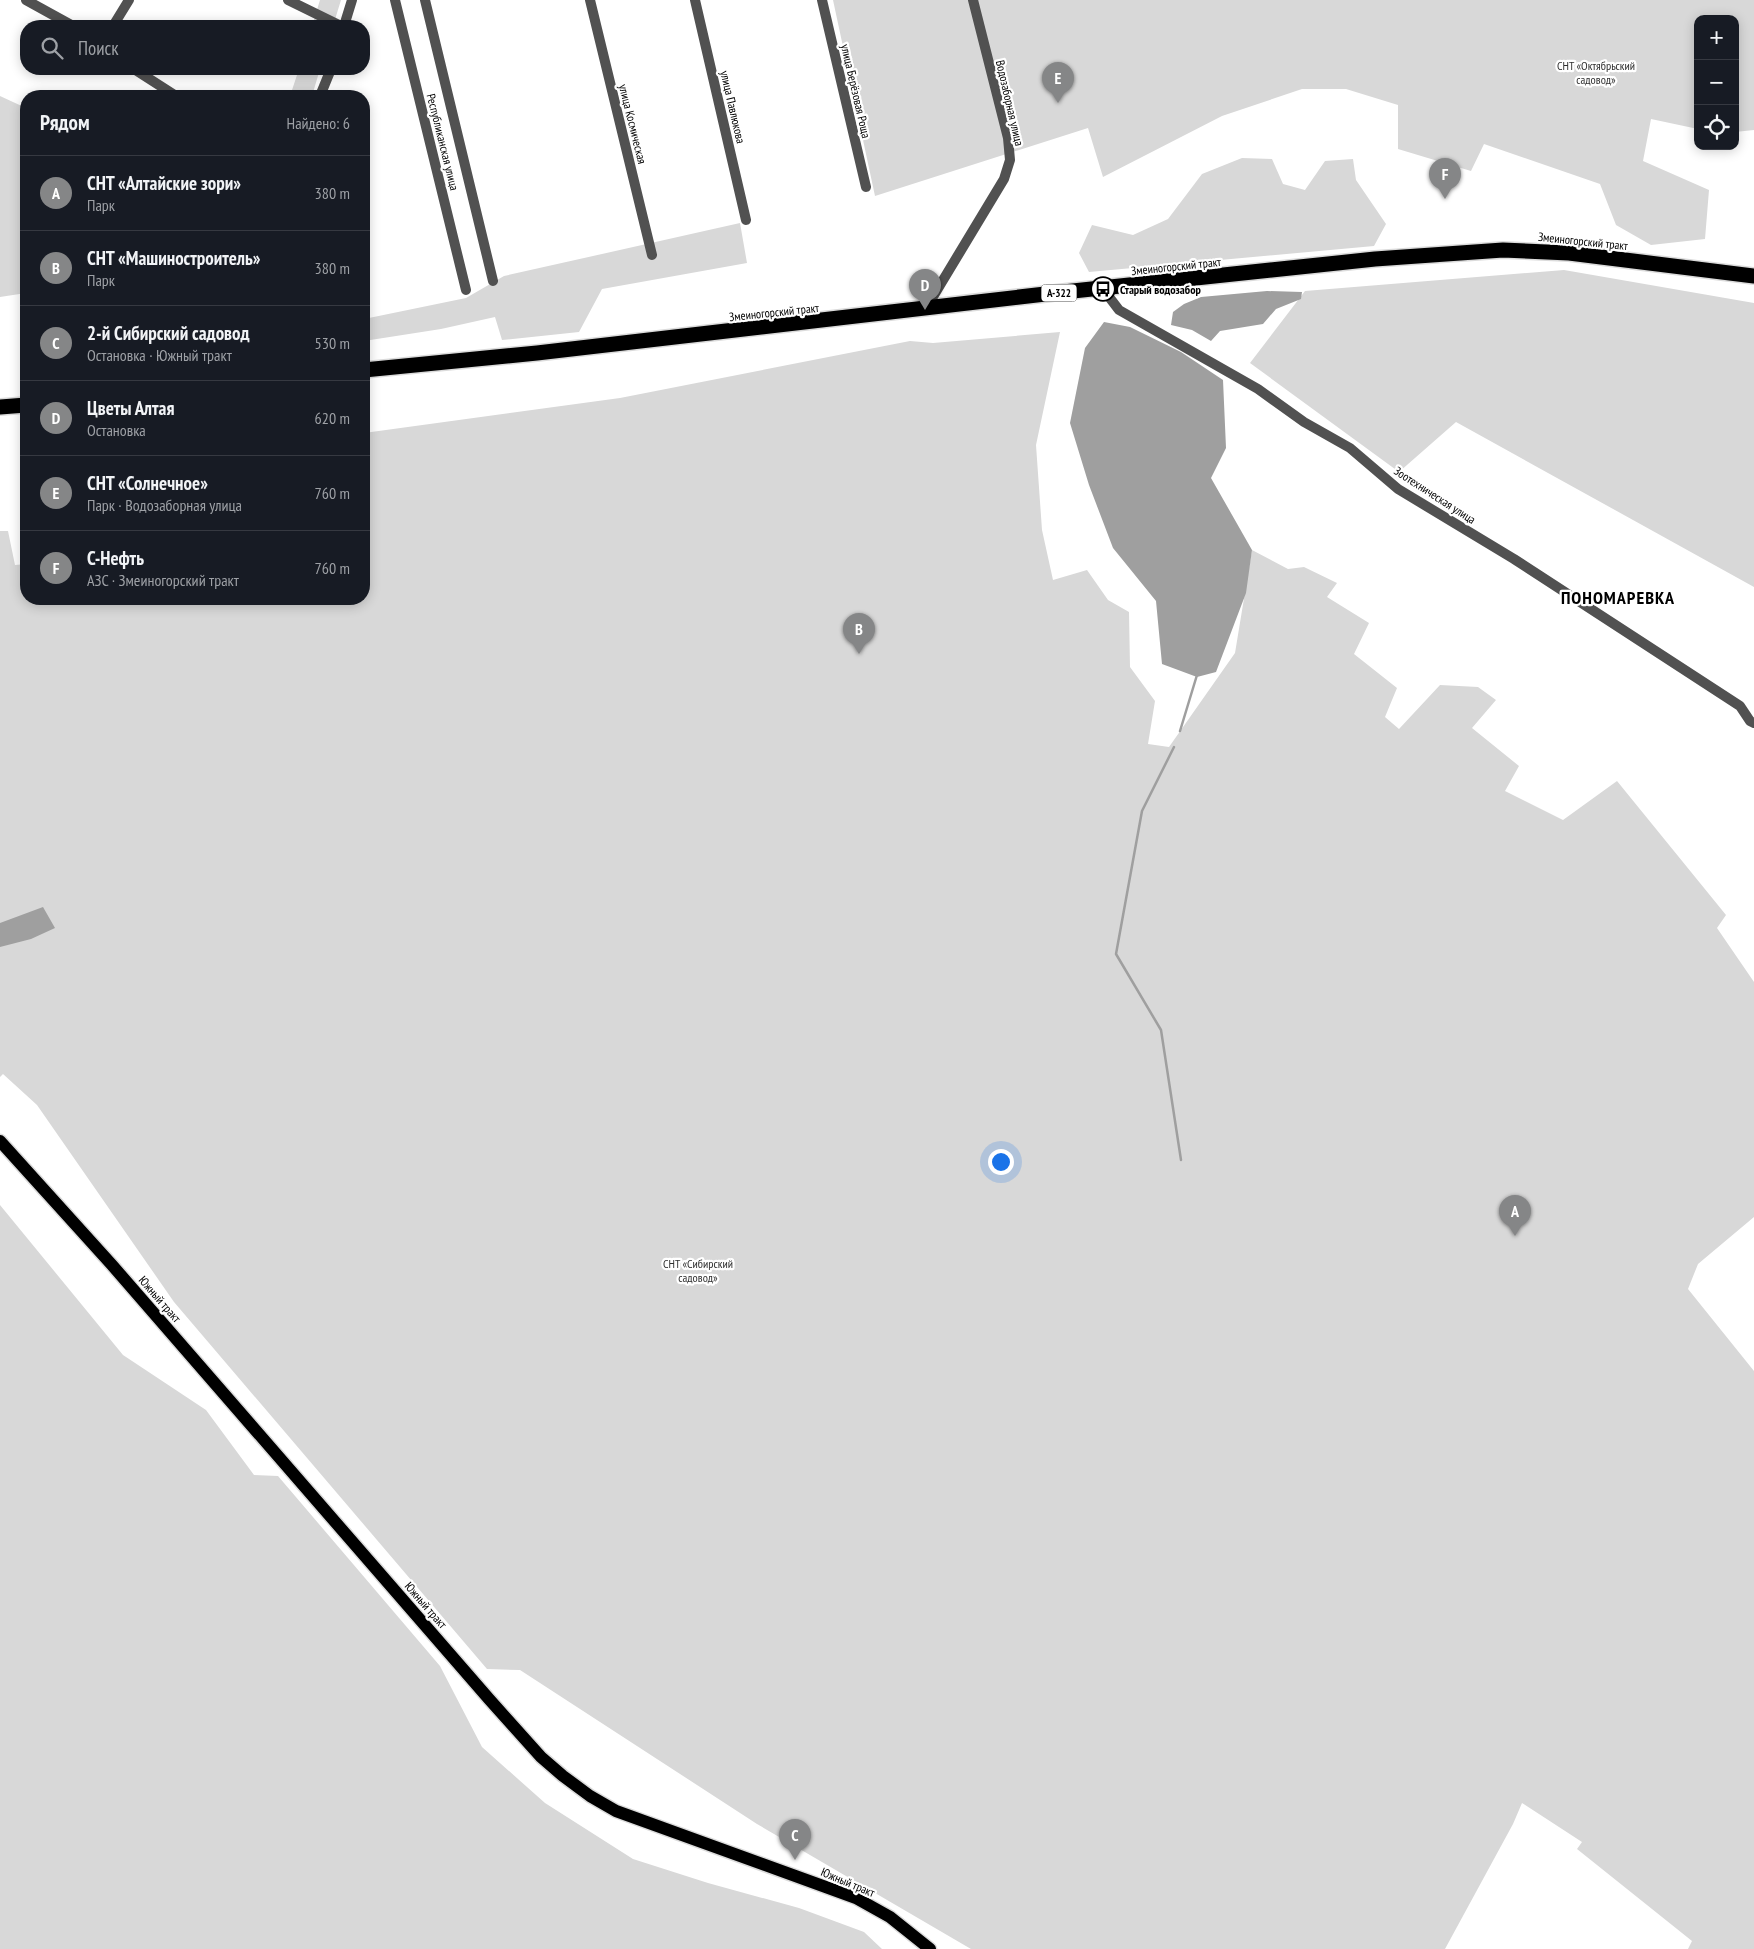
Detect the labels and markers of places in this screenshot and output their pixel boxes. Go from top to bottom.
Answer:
pin: E [1042,62,1074,103]
pin: F [1429,158,1461,199]
pin: D [909,269,941,310]
bus stop icon: Старый водозабор [1090,276,1116,302]
place label: Старый водозабор [1120,282,1201,297]
pin: B [843,613,875,654]
pin: A [1499,1195,1531,1236]
pin: C [779,1819,811,1860]

